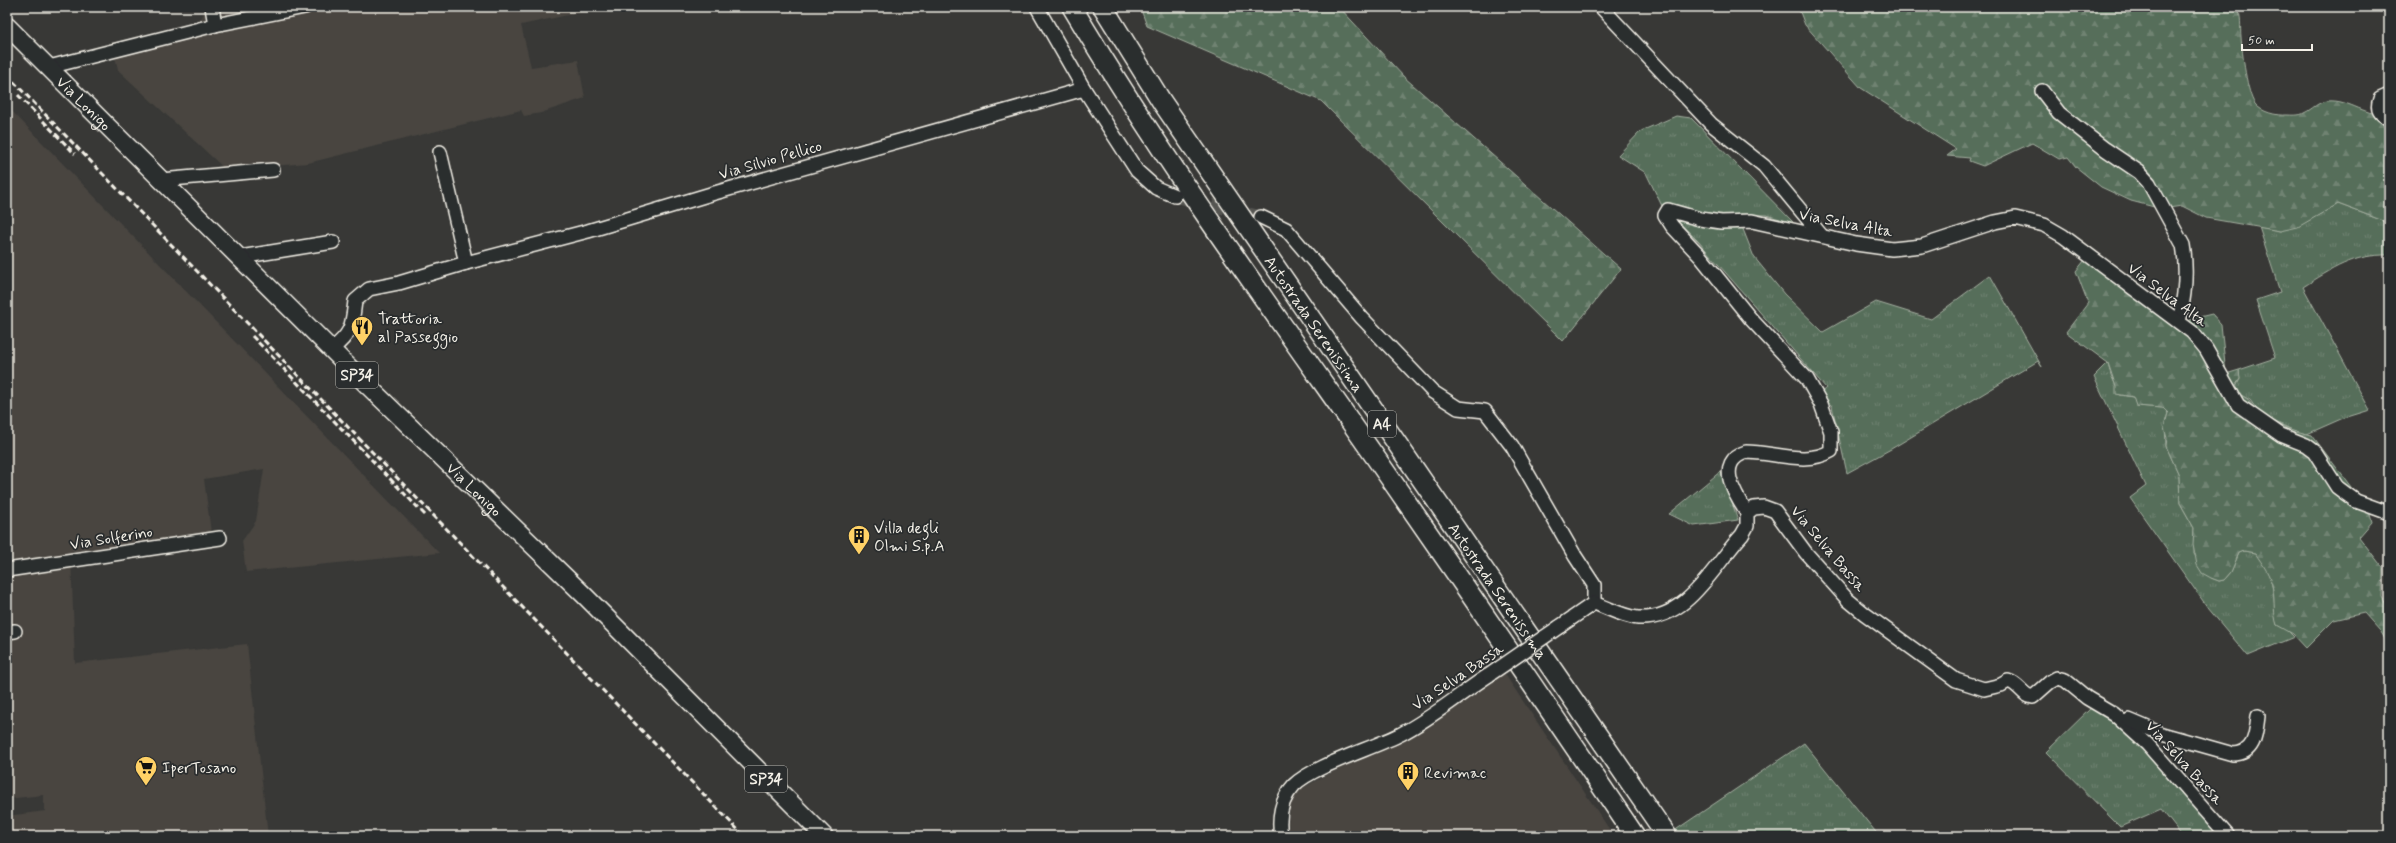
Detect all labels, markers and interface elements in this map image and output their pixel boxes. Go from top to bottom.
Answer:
scale bar [2242,26,2312,52]
text: 50 m [2248,33,2275,49]
street label: Via Lonigo [51,72,115,136]
street label: Via Silvio Pellico [716,136,825,185]
street label: Via Selva Alta [1797,204,1895,243]
street label: Autostrada Serenissima [1259,252,1368,397]
street label: Via Selva Alta [2123,258,2212,332]
place label: Trattoria al Passeggio [378,309,458,349]
restaurant icon: Trattoria al Passeggio [349,314,375,347]
road number: SP34 [336,362,378,388]
road number: A4 [1368,411,1396,437]
street label: Via Lonigo [441,458,506,522]
street label: Via Selva Bassa [1786,501,1870,597]
place label: Villa degli Olmi S.p.A [874,518,945,557]
street label: Autostrada Serenissima [1443,519,1551,664]
street label: Via Solferino [68,522,154,555]
building icon: Villa degli Olmi S.p.A [846,523,872,556]
street label: Via Selva Bassa [1408,638,1508,716]
street label: Via Selva Bassa [2140,716,2228,810]
supermarket icon: IperTosano [133,754,159,787]
place label: IperTosano [162,758,236,779]
building icon: Revimac [1395,759,1421,792]
place label: Revimac [1424,763,1487,784]
road number: SP34 [745,766,787,792]

